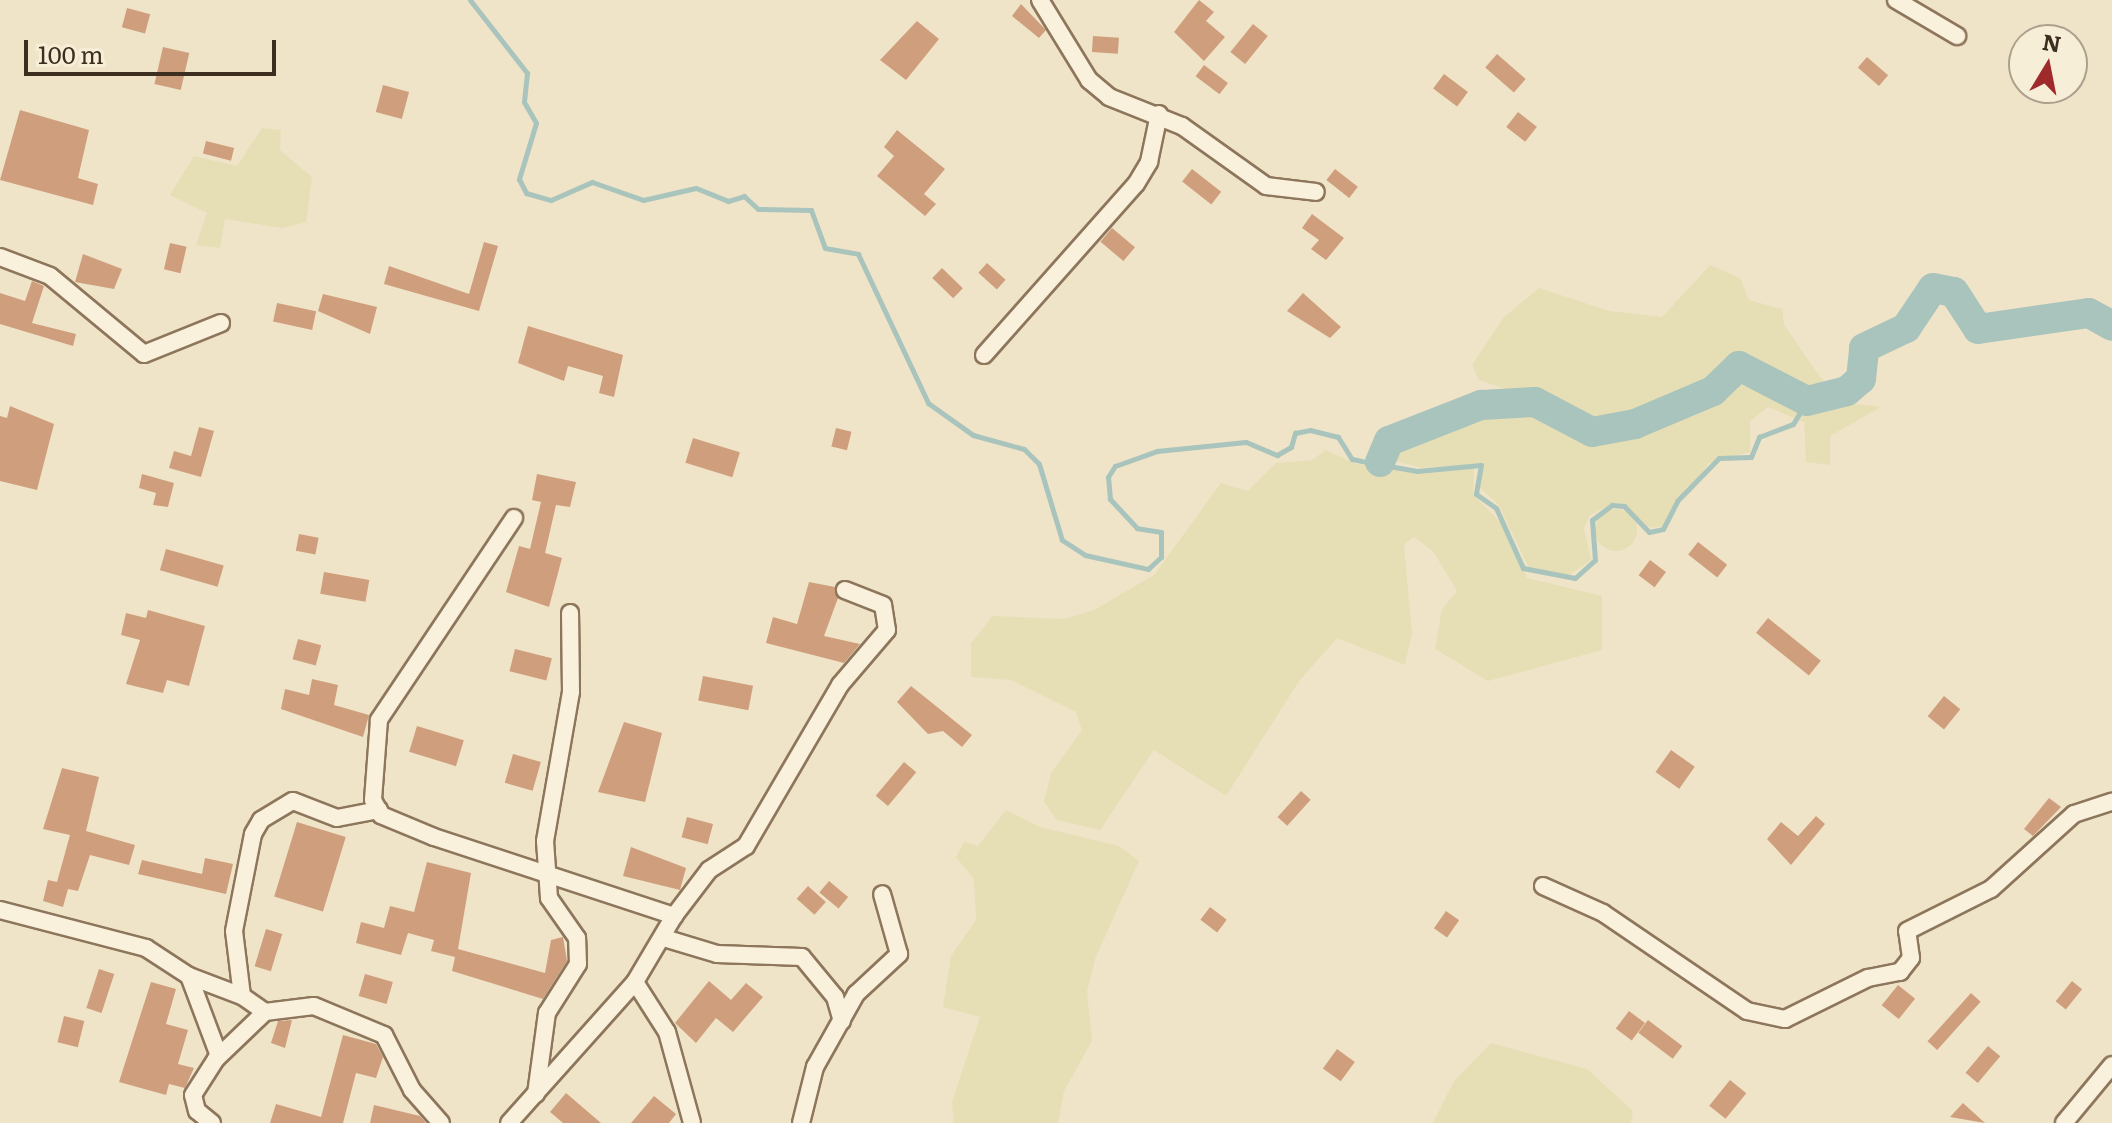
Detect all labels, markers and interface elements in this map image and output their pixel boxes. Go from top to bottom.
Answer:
scale bar [28,24,280,74]
north arrow [2008,24,2088,104]
text: N [2040,24,2064,60]
text: 100 m [38,36,104,71]

